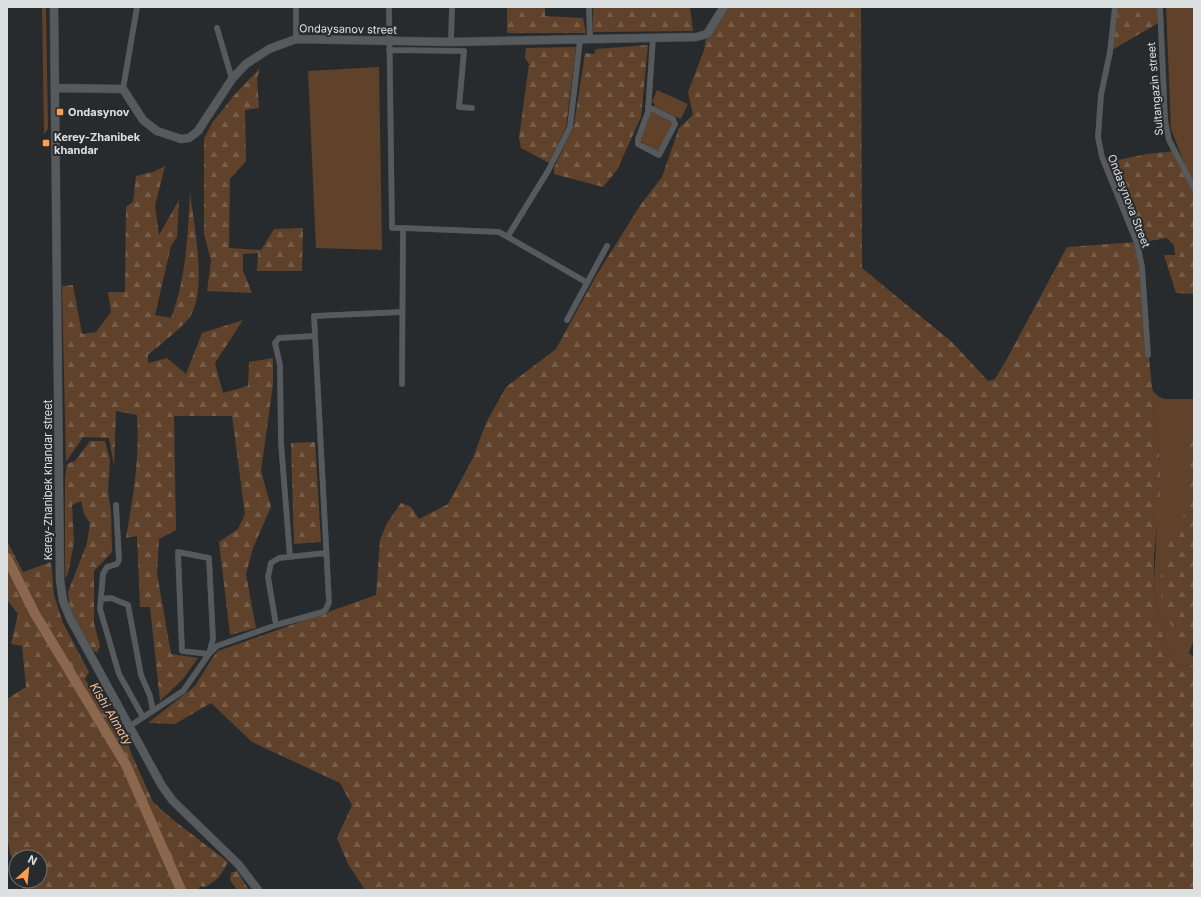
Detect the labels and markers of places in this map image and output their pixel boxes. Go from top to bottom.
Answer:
place label: Ondasynov [68,105,130,119]
marker: Ondasynov [55,107,65,117]
place label: Kerey-Zhanibek khandar [54,130,141,157]
marker: Kerey-Zhanibek khandar [41,138,51,148]

